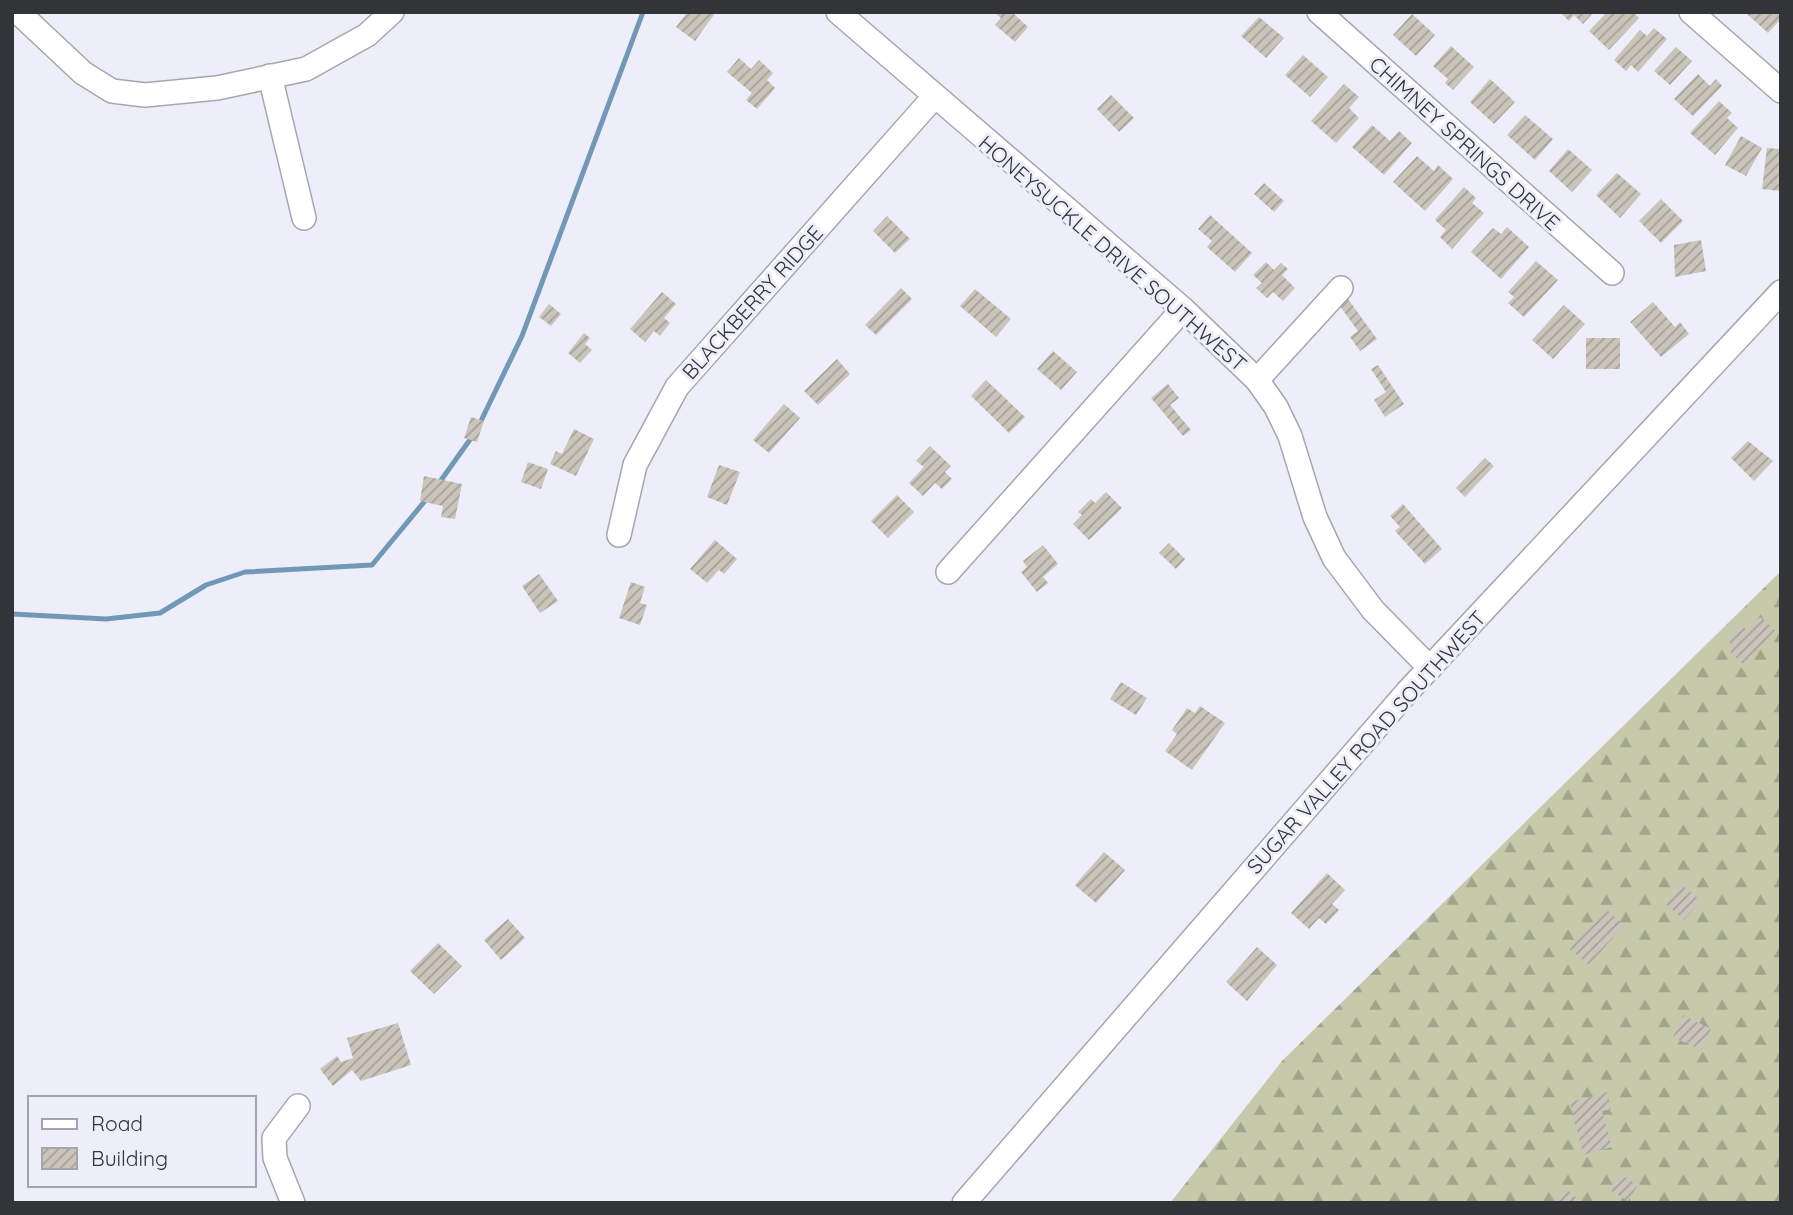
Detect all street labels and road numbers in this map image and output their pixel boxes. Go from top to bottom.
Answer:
street label: CHIMNEY SPRINGS DRIVE [1364,51,1566,235]
street label: HONEYSUCKLE DRIVE SOUTHWEST [974,130,1252,376]
street label: BLACKBERRY RIDGE [676,220,828,384]
street label: SUGAR VALLEY ROAD SOUTHWEST [1241,605,1491,879]

